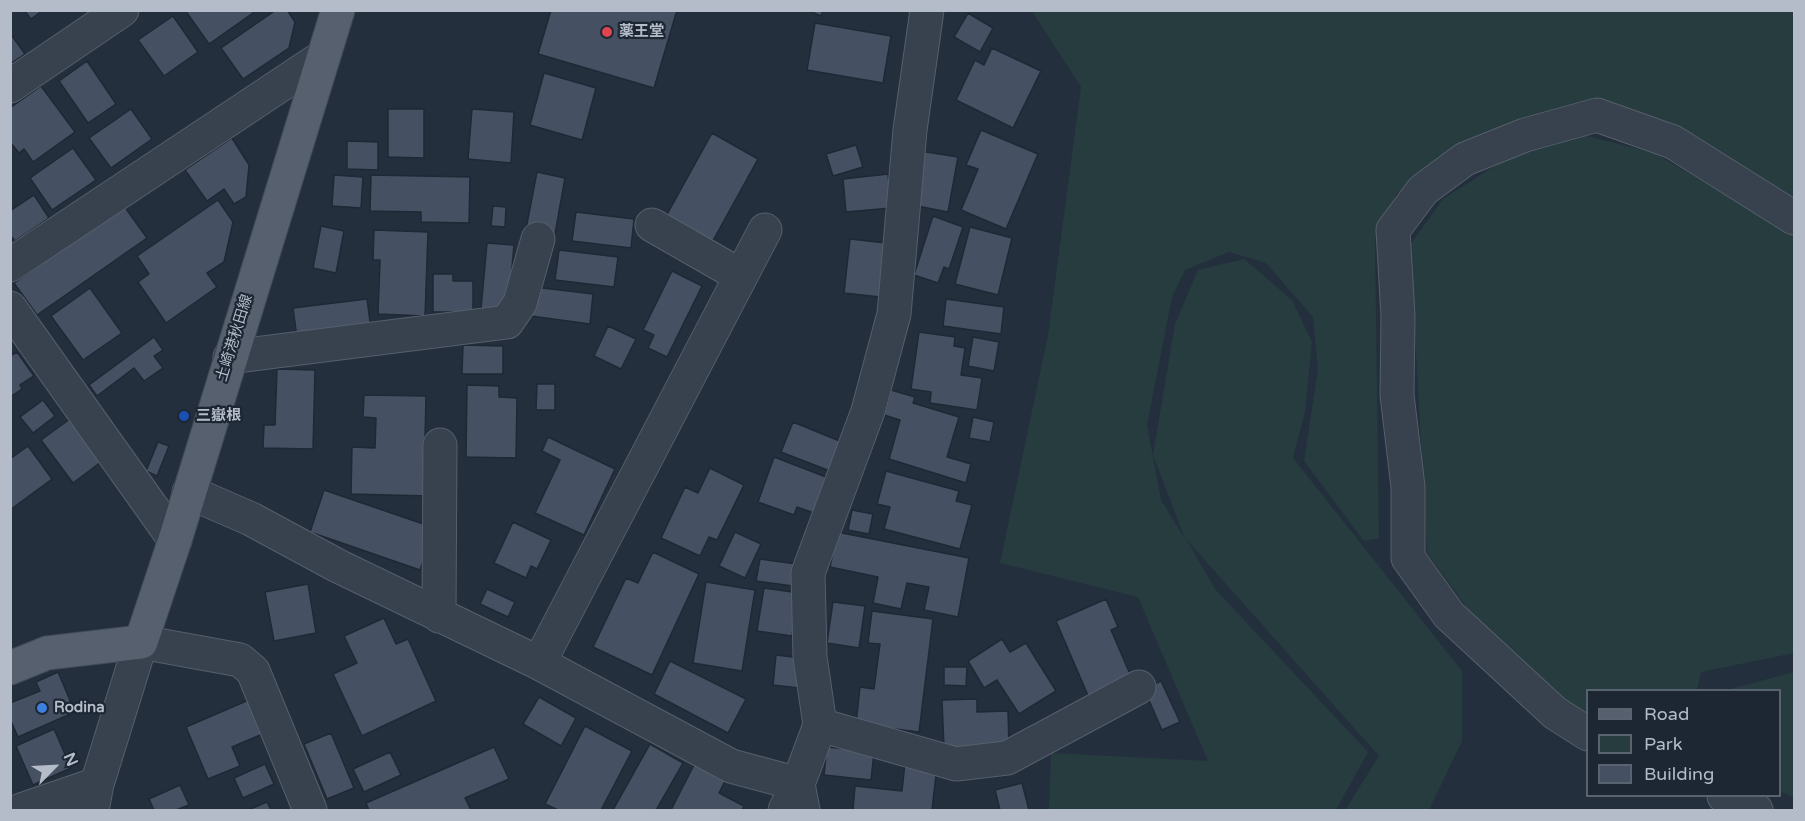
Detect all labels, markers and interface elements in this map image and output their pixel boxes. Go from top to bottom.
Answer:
place label: 薬王堂 [619,23,664,41]
marker: 薬王堂 [600,25,614,39]
street label: 土崎港秋田線 [213,292,257,384]
place label: 三嶽根 [196,407,241,425]
marker: 三嶽根 [177,409,191,423]
legend [1586,689,1781,797]
place label: Rodina [54,699,105,717]
marker: Rodina [35,701,49,715]
text: Road [1644,703,1689,725]
text: Park [1644,733,1682,755]
north arrow [24,737,84,797]
text: N [59,750,82,770]
text: Building [1644,763,1714,785]

